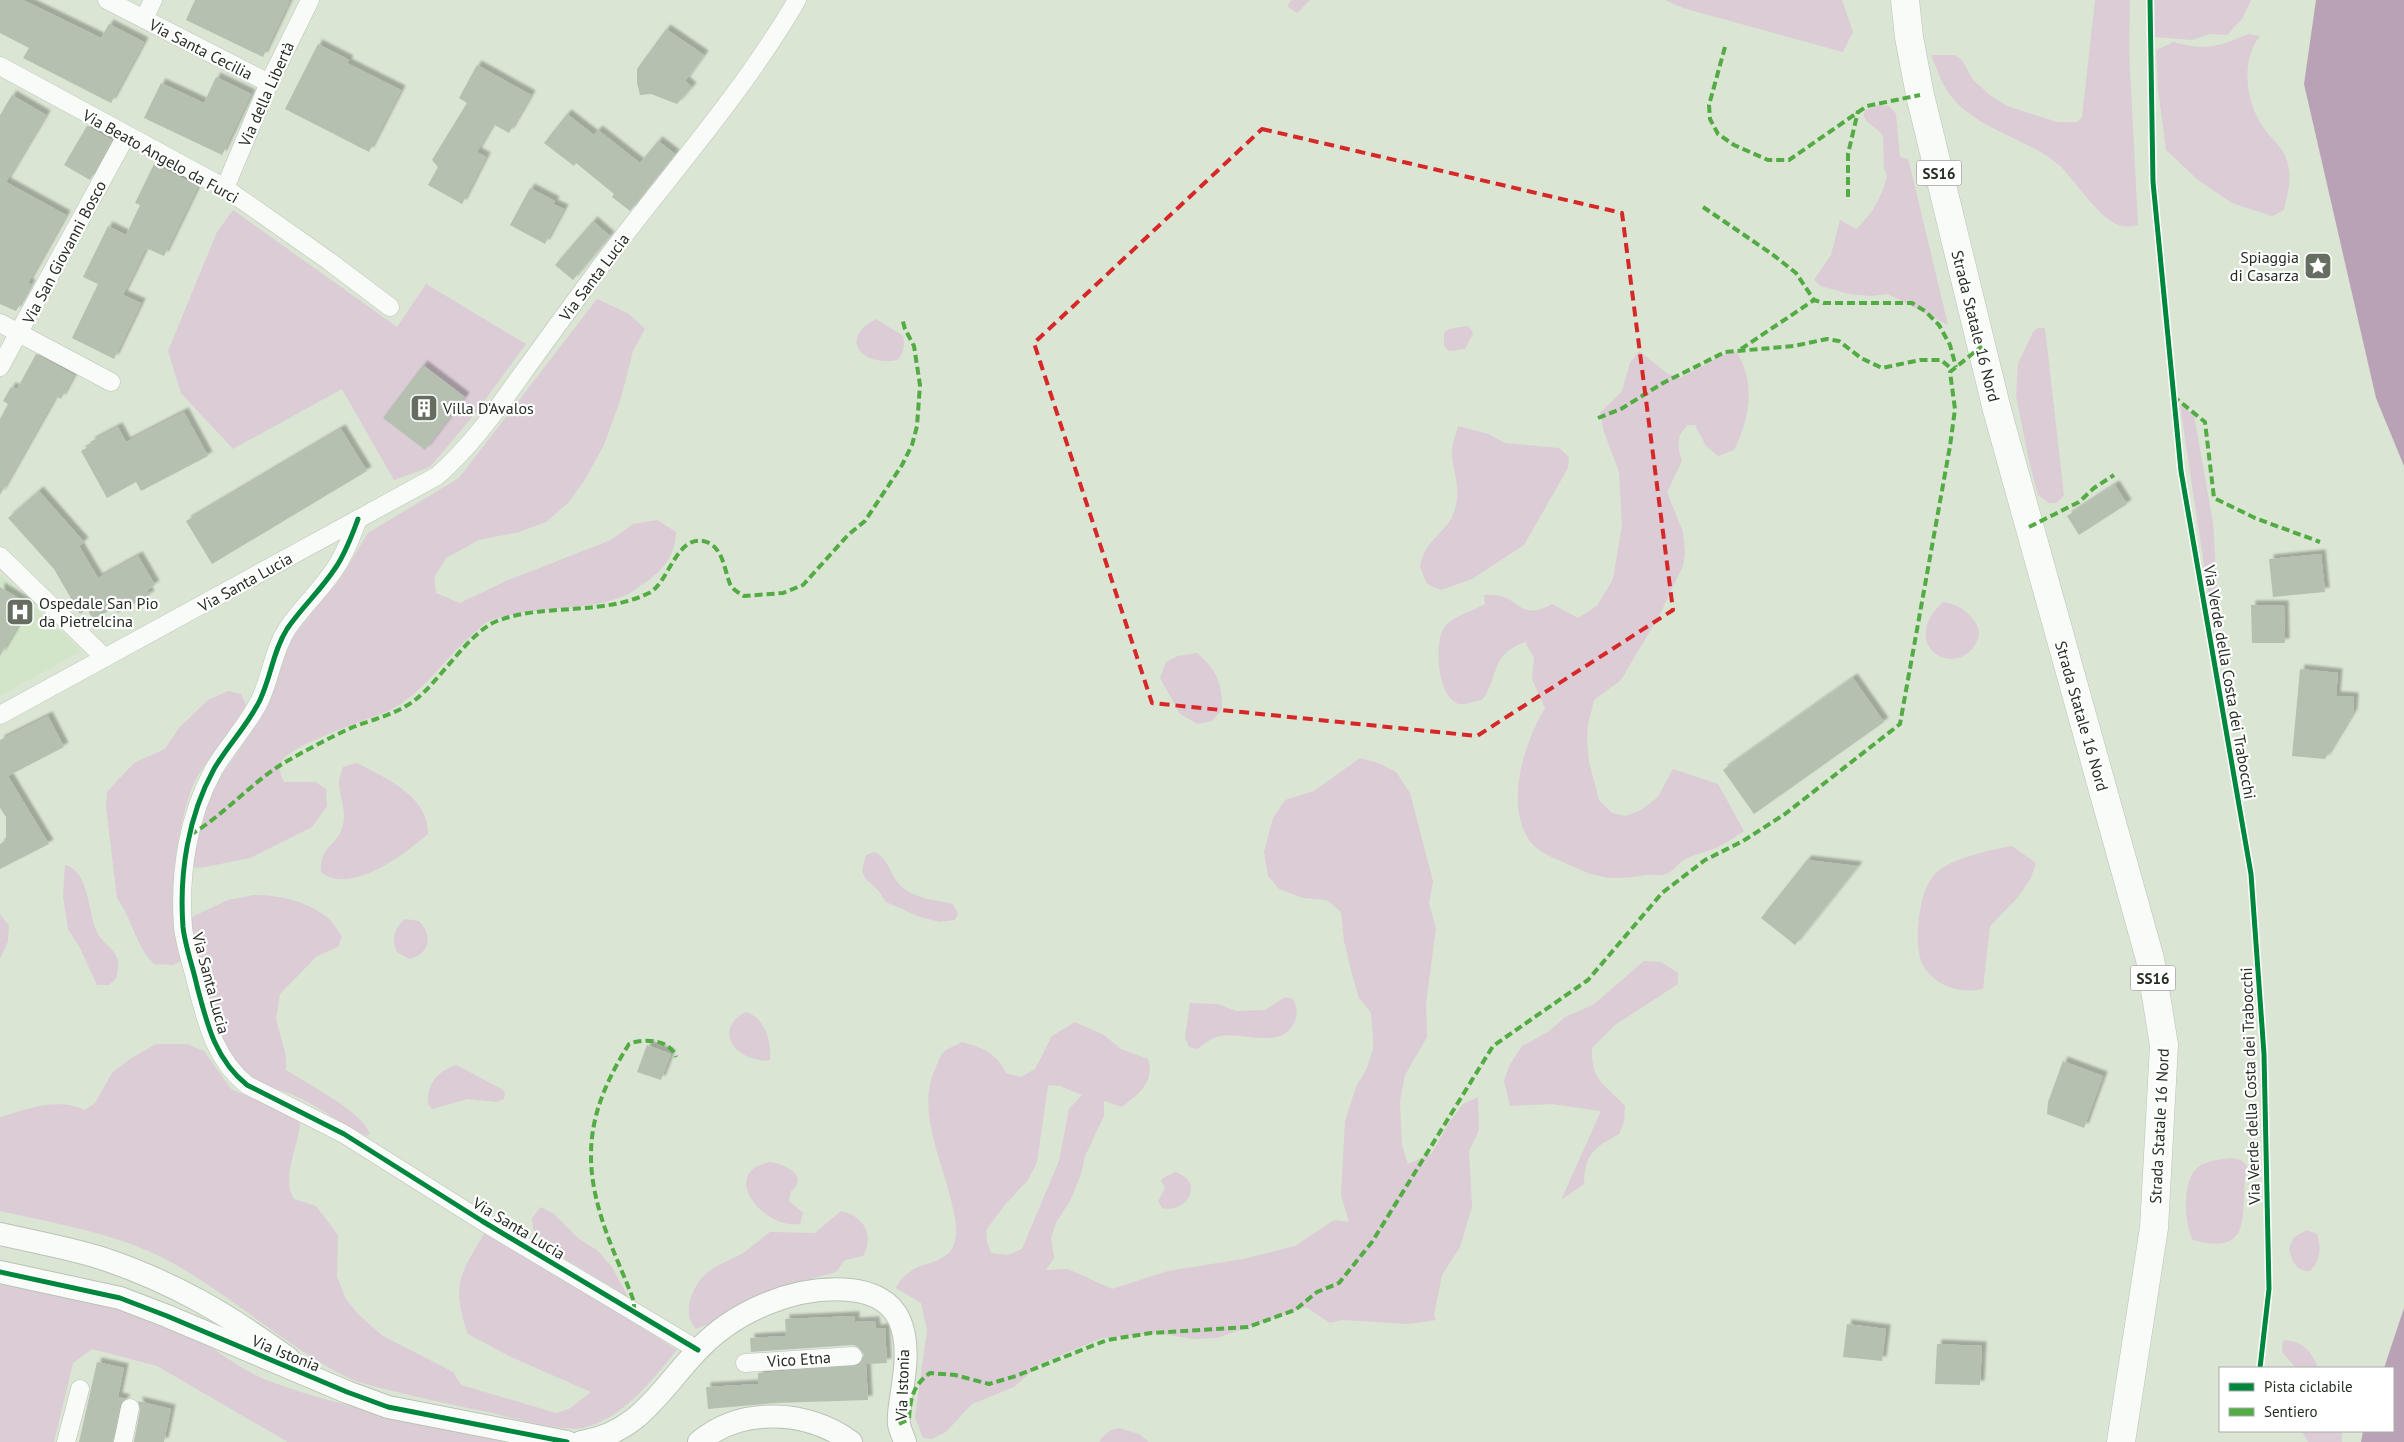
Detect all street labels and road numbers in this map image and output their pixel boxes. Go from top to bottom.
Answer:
street label: Via Santa Cecilia [145,14,256,84]
street label: Via della Libertà [234,39,298,150]
street label: Via Beato Angelo da Furci [78,104,243,207]
road number: SS16 [1916,160,1962,186]
street label: Via San Giovanni Bosco [17,177,110,328]
street label: Via Santa Lucia [554,229,633,326]
street label: Strada Statale 16 Nord [1947,248,2005,404]
street label: Via Santa Lucia [194,548,296,617]
street label: Via Verde della Costa dei Trabocchi [2199,562,2260,801]
street label: Strada Statale 16 Nord [2051,638,2113,794]
street label: Via Santa Lucia [188,929,234,1036]
road number: SS16 [2130,966,2176,990]
street label: Via Verde della Costa dei Trabocchi [2236,967,2264,1206]
street label: Strada Statale 16 Nord [2145,1048,2173,1204]
street label: Via Santa Lucia [468,1192,569,1263]
street label: Via Istonia [248,1330,323,1376]
street label: Vico Etna [765,1347,832,1371]
street label: Via Istonia [891,1349,913,1422]

